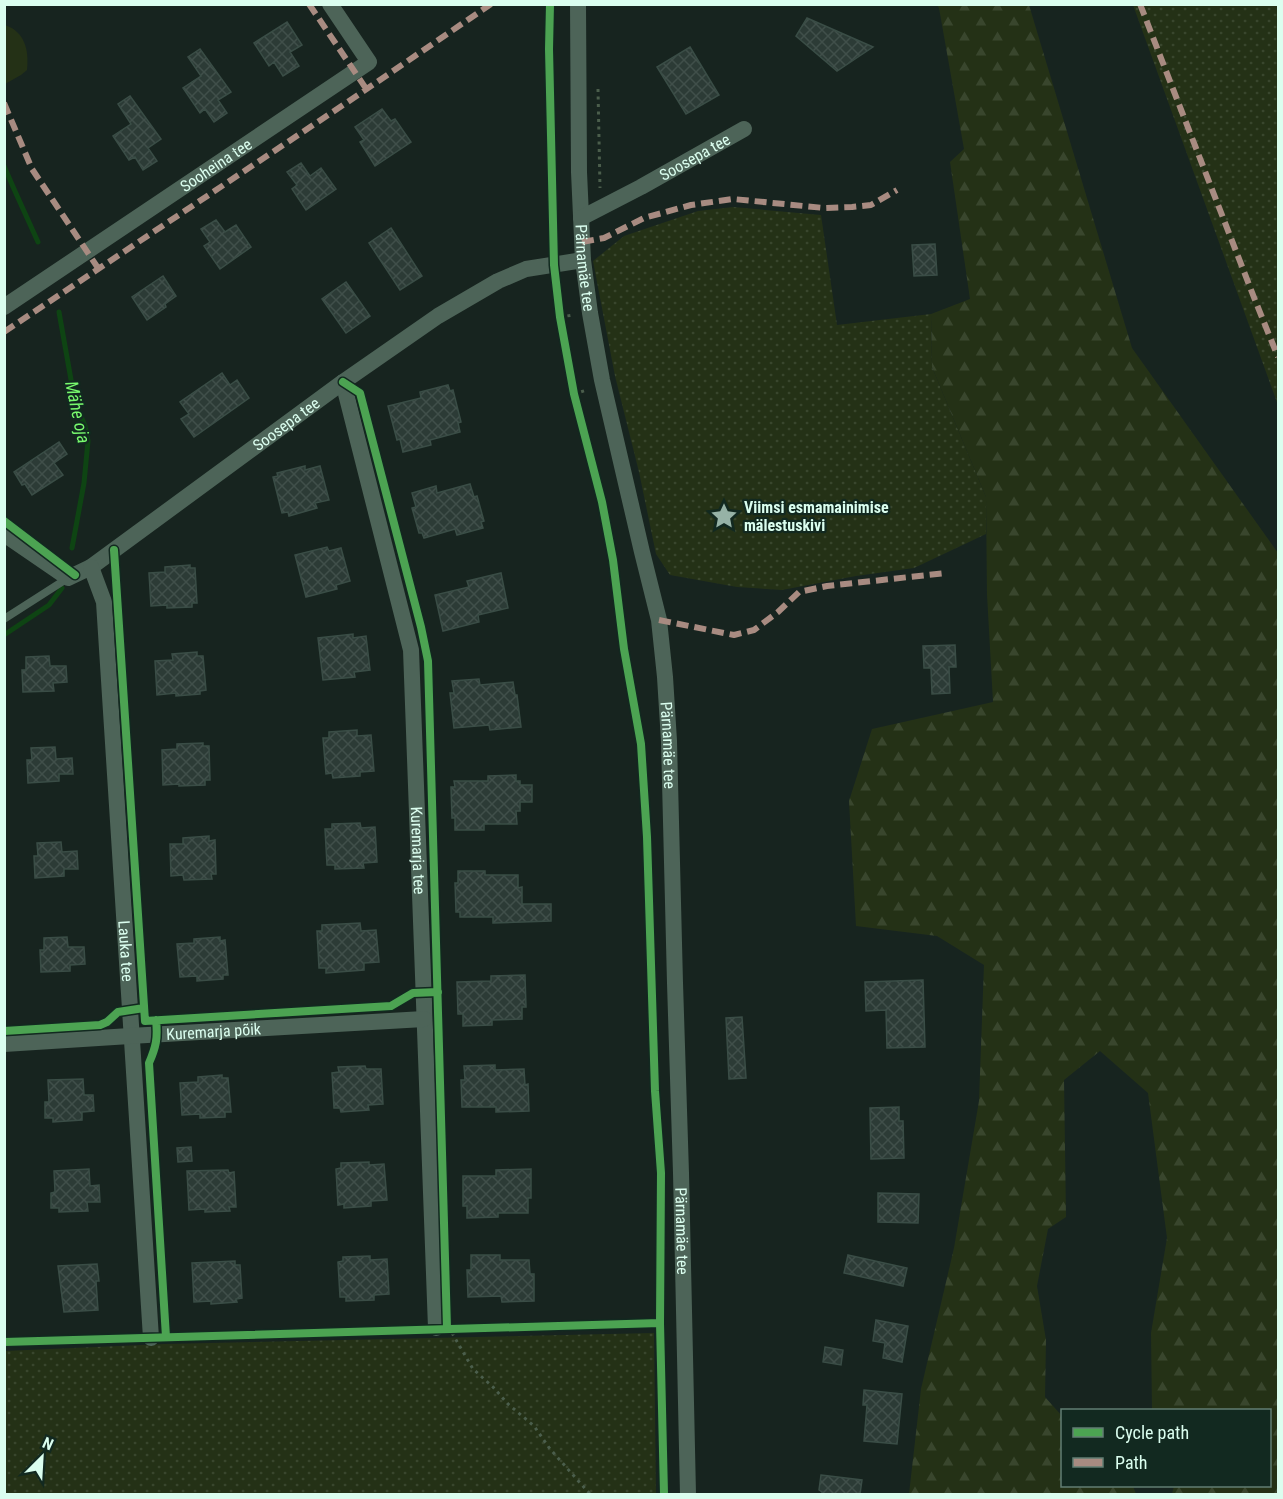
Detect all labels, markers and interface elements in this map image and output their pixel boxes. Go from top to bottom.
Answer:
street label: Soosepa tee [656,129,733,184]
street label: Sooheina tee [176,134,255,196]
street label: Pärnamäe tee [572,224,599,312]
water label: Mähe oja [61,379,95,445]
street label: Soosepa tee [249,393,323,455]
place label: Viimsi esmamainimise mälestuskivi [744,498,889,535]
place icon: Viimsi esmamainimise mälestuskivi [709,501,739,531]
street label: Pärnamäe tee [657,701,680,789]
street label: Kuremarja tee [407,806,429,895]
street label: Lauka tee [115,920,138,982]
street label: Kuremarja põik [166,1019,262,1043]
street label: Pärnamäe tee [672,1187,693,1275]
legend [1061,1409,1271,1487]
text: Cycle path [1115,1422,1189,1443]
north arrow [12,1427,72,1487]
text: N [40,1433,56,1454]
text: Path [1115,1452,1148,1473]

